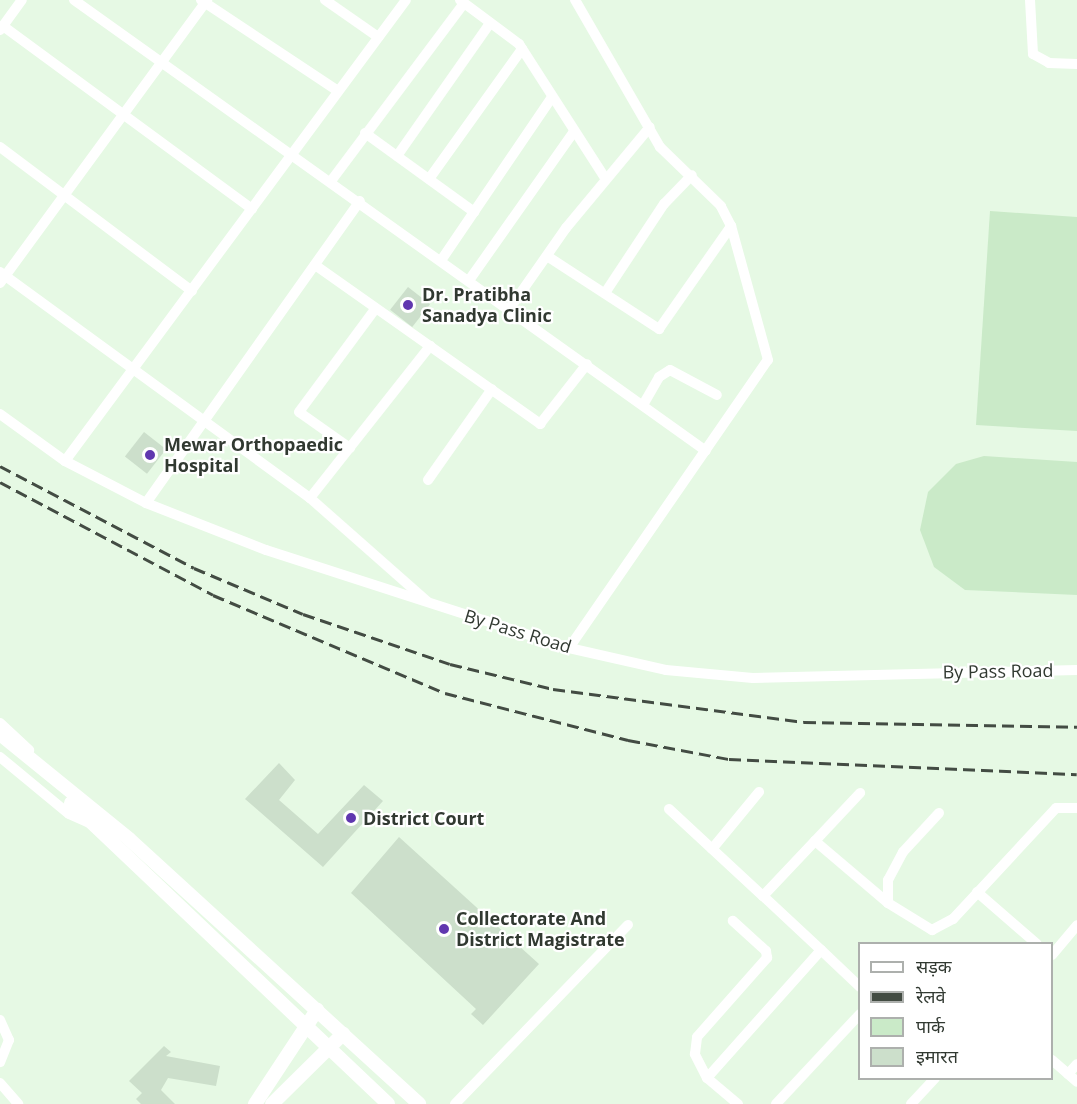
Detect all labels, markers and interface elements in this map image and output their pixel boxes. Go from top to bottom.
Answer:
place label: Dr. Pratibha Sanadya Clinic [422,284,552,326]
marker: Dr. Pratibha Sanadya Clinic [399,296,417,314]
place label: Mewar Orthopaedic Hospital [164,434,343,476]
marker: Mewar Orthopaedic Hospital [141,446,159,464]
street label: By Pass Road [462,604,574,658]
street label: By Pass Road [942,659,1054,683]
place label: District Court [363,807,484,829]
marker: District Court [344,811,358,825]
place label: Collectorate And District Magistrate [456,908,625,950]
marker: Collectorate And District Magistrate [437,922,451,936]
legend [858,942,1053,1080]
text: सड़क [916,954,952,978]
text: रेलवे [916,984,946,1008]
text: पार्क [916,1014,945,1038]
text: इमारत [916,1044,958,1068]

